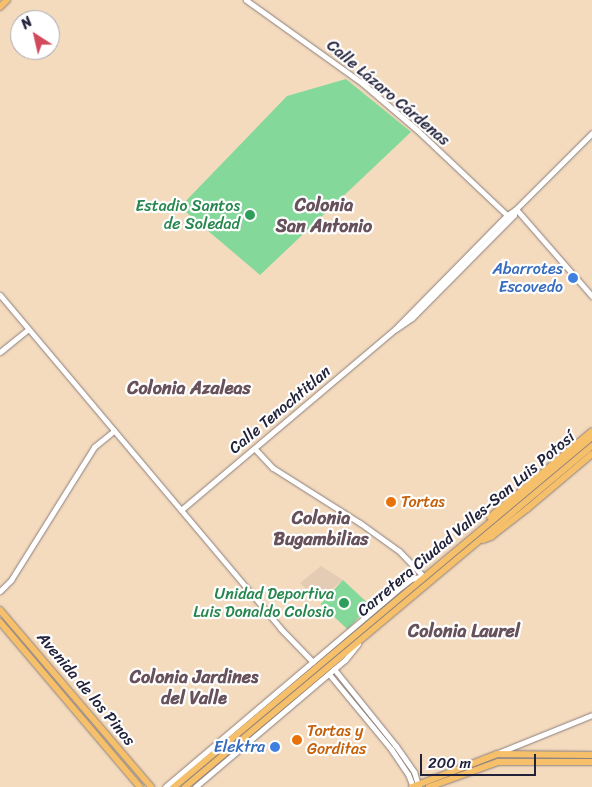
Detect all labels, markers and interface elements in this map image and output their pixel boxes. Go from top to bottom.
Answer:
north arrow [10,10,60,60]
text: N [16,10,38,36]
street label: Calle Lázaro Cárdenas [323,36,453,150]
district label: Colonia San Antonio [276,195,372,238]
place label: Estadio Santos de Soledad [135,196,240,234]
marker: Estadio Santos de Soledad [244,209,256,221]
place label: Abarrotes Escovedo [492,259,563,297]
marker: Abarrotes Escovedo [567,272,579,284]
street label: Calle Tenochtitlan [225,362,335,458]
district label: Colonia Azaleas [127,377,251,399]
street label: Carretera Ciudad Valles-San Luis Potosí [353,427,579,621]
place label: Tortas [401,492,445,512]
marker: Tortas [385,496,397,508]
district label: Colonia Bugambilias [274,508,368,550]
place label: Unidad Deportiva Luis Donaldo Colosio [192,584,334,622]
marker: Unidad Deportiva Luis Donaldo Colosio [338,597,350,609]
district label: Colonia Laurel [408,620,520,642]
street label: Avenida de los Pinos [33,628,139,750]
district label: Colonia Jardines del Valle [129,667,259,710]
place label: Tortas y Gorditas [307,721,366,759]
marker: Tortas y Gorditas [291,734,303,746]
place label: Elektra [214,737,265,757]
marker: Elektra [269,741,281,753]
scale bar [422,744,538,776]
text: 200 m [428,750,471,776]

